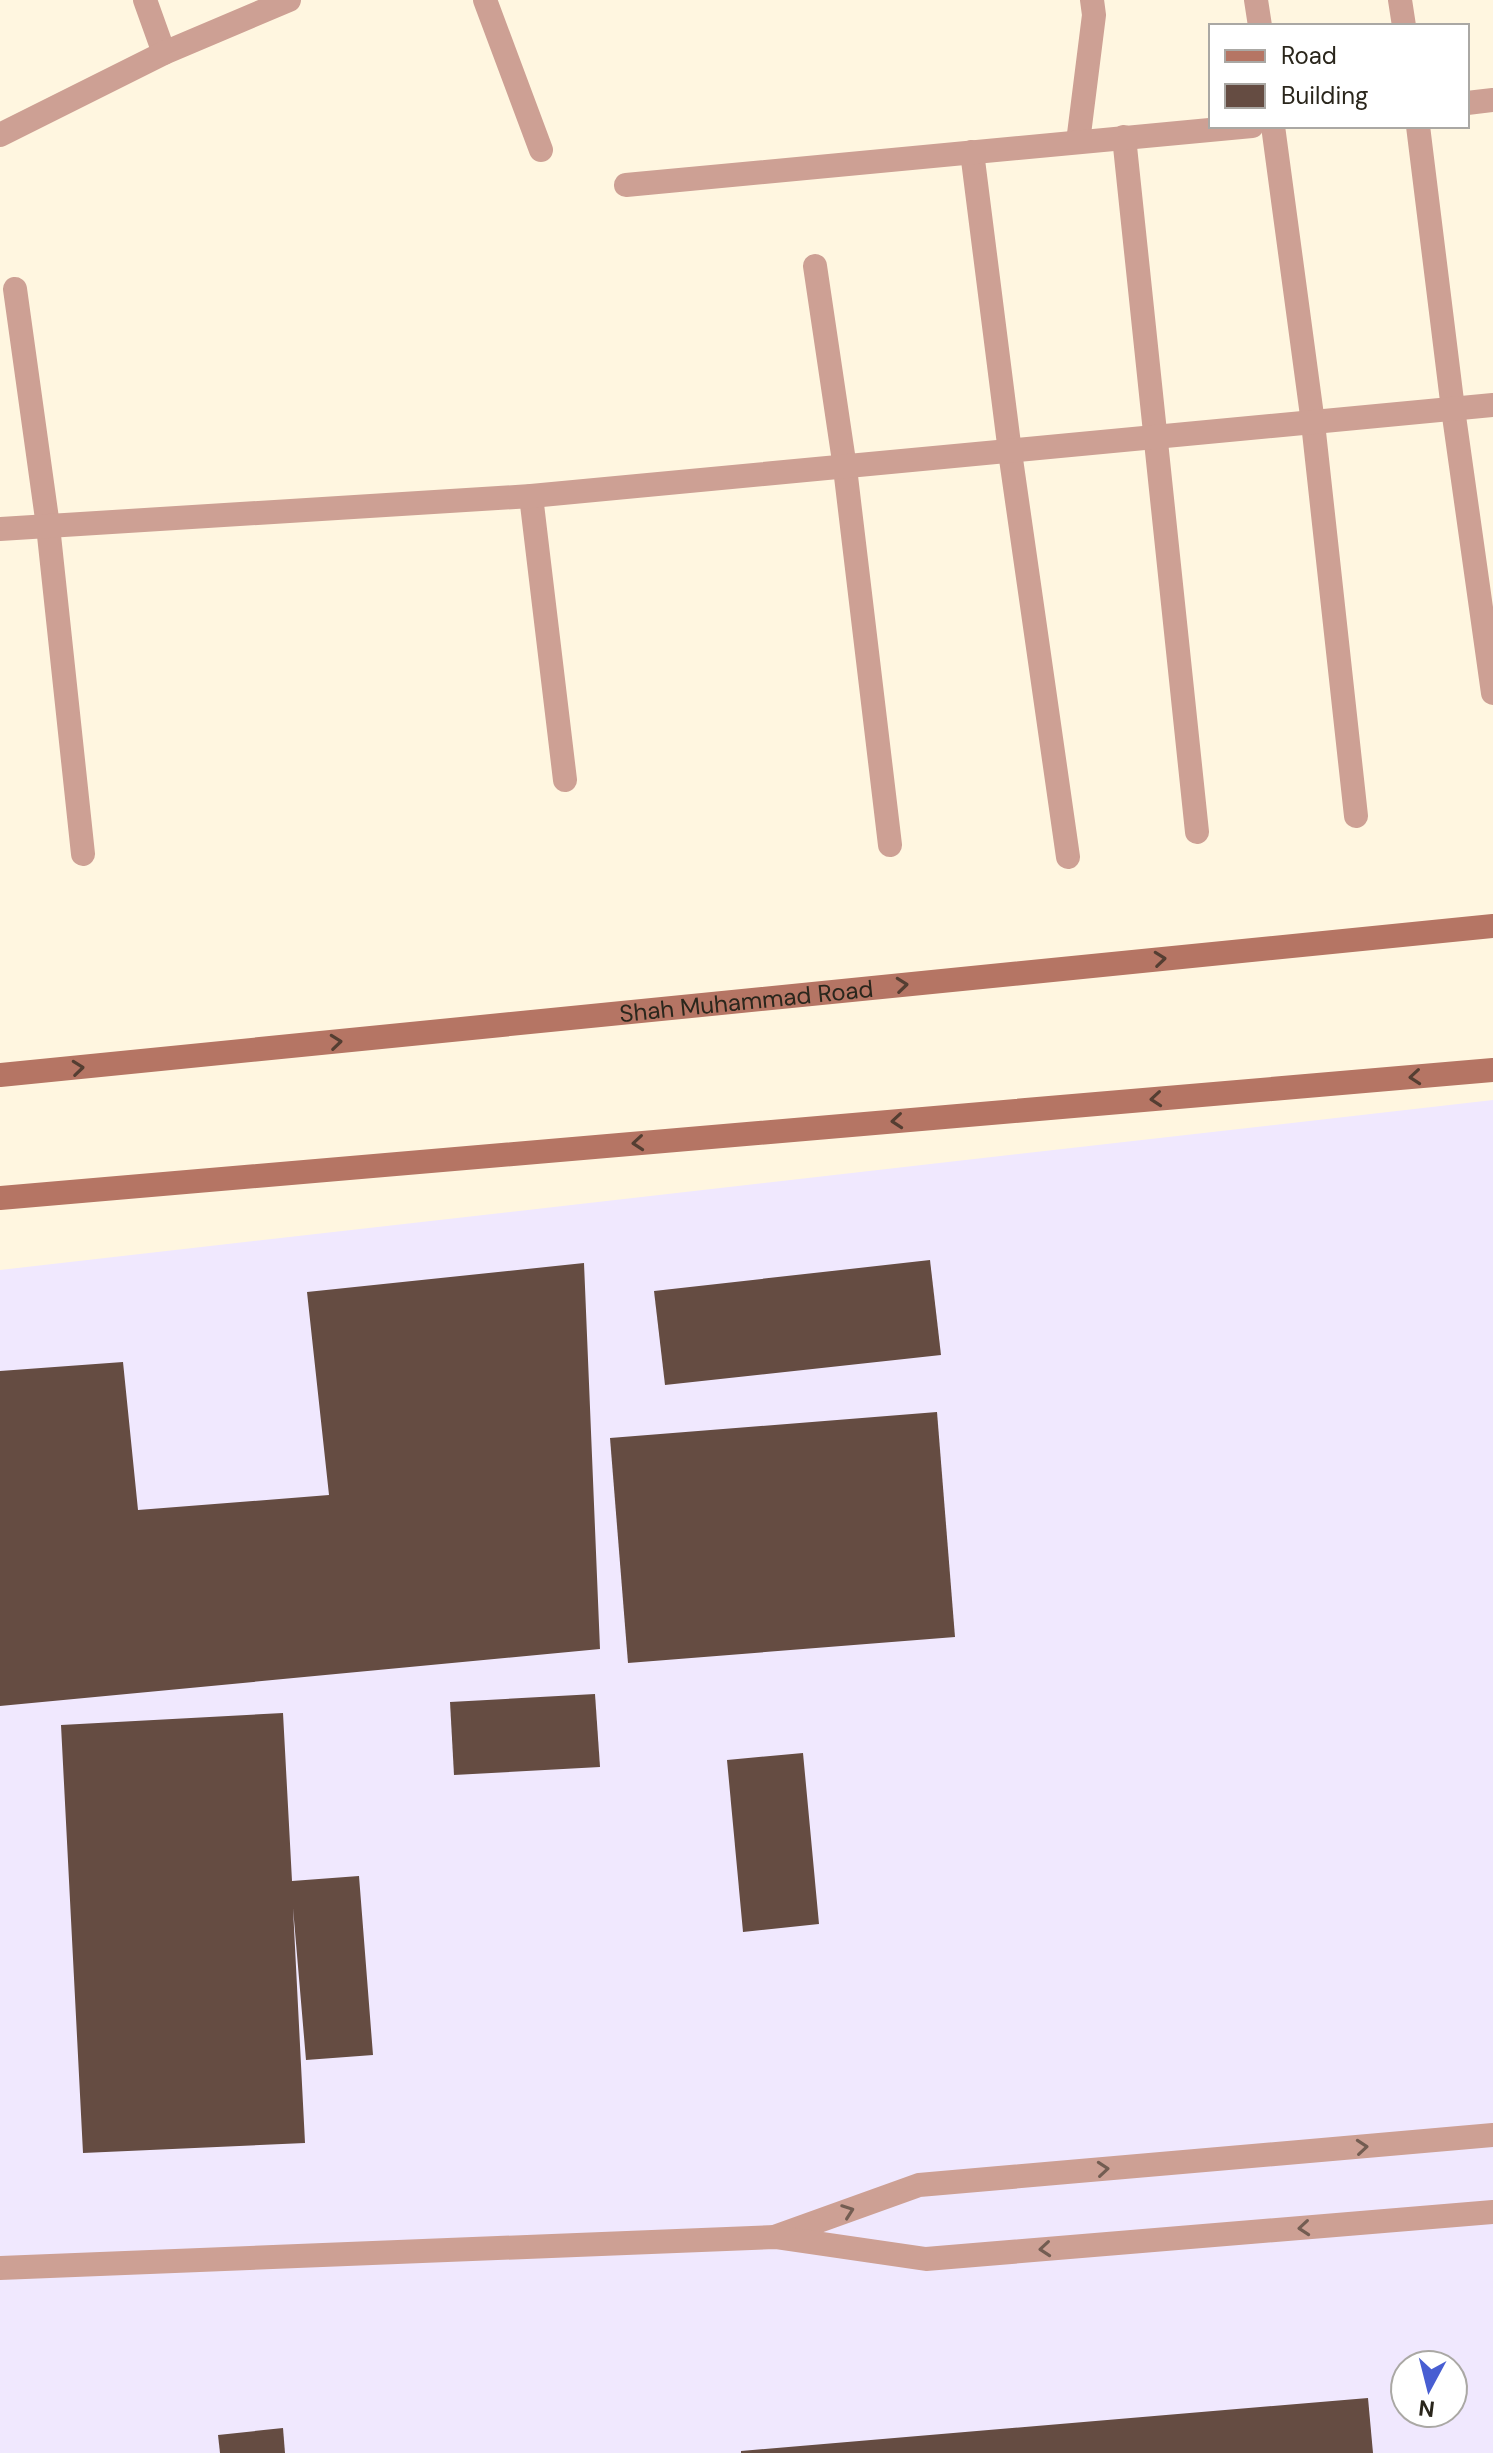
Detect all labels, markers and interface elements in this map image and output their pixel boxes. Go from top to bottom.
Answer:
legend [1209,24,1469,128]
text: Road [1281,40,1337,71]
text: Building [1281,80,1368,111]
one-way arrow [1154,951,1167,968]
street label: Shah Muhammad Road [618,972,875,1029]
one-way arrow [895,977,908,994]
one-way arrow [330,1033,343,1050]
one-way arrow [72,1059,85,1076]
one-way arrow [1408,1068,1421,1085]
one-way arrow [1149,1090,1162,1107]
one-way arrow [890,1112,903,1129]
one-way arrow [631,1135,644,1152]
one-way arrow [1356,2138,1369,2155]
one-way arrow [1097,2161,1110,2178]
one-way arrow [841,2204,855,2220]
one-way arrow [1297,2219,1310,2236]
one-way arrow [1038,2241,1051,2258]
north arrow [1389,2349,1469,2429]
text: N [1417,2393,1436,2424]

